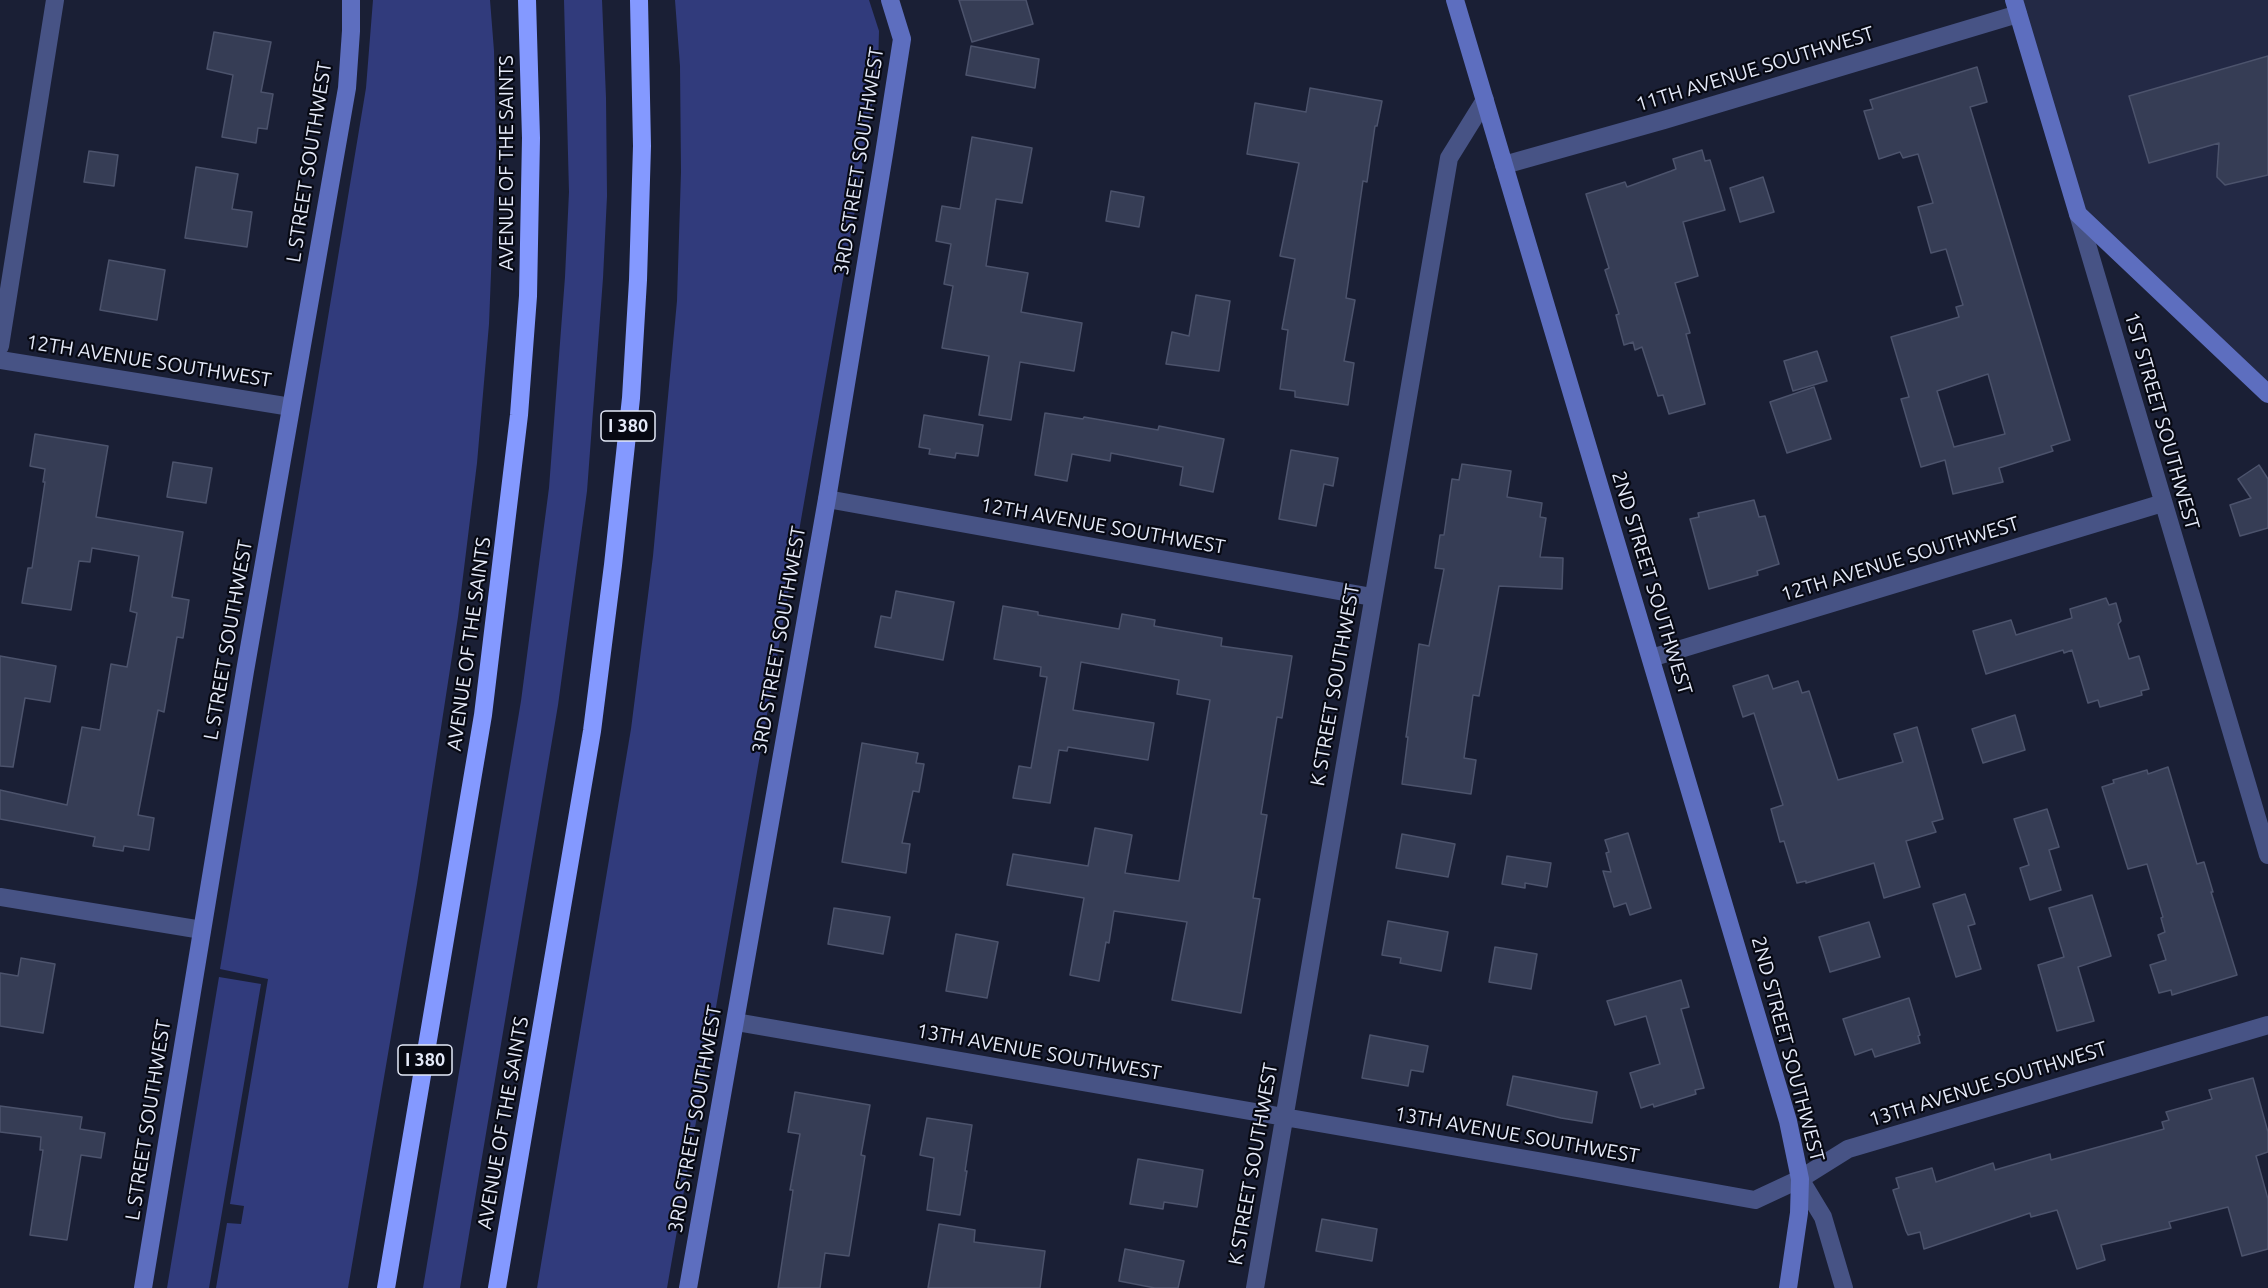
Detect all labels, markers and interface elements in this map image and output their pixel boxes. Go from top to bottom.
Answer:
street label: 11TH AVENUE SOUTHWEST [1633,21,1877,117]
street label: 3RD STREET SOUTHWEST [829,45,889,277]
street label: AVENUE OF THE SAINTS [494,55,518,271]
street label: L STREET SOUTHWEST [281,60,337,264]
street label: 1ST STREET SOUTHWEST [2119,309,2205,533]
street label: 12TH AVENUE SOUTHWEST [25,330,273,392]
road number: I 380 [601,411,655,441]
street label: 2ND STREET SOUTHWEST [1607,468,1697,698]
street label: 12TH AVENUE SOUTHWEST [979,493,1227,559]
street label: 12TH AVENUE SOUTHWEST [1778,511,2022,607]
street label: 3RD STREET SOUTHWEST [747,524,811,756]
street label: AVENUE OF THE SAINTS [442,536,496,752]
street label: L STREET SOUTHWEST [199,538,257,742]
street label: K STREET SOUTHWEST [1305,582,1365,788]
street label: 2ND STREET SOUTHWEST [1746,934,1830,1164]
street label: 3RD STREET SOUTHWEST [663,1003,727,1235]
street label: AVENUE OF THE SAINTS [472,1015,534,1231]
street label: L STREET SOUTHWEST [120,1018,176,1222]
street label: 13TH AVENUE SOUTHWEST [915,1019,1163,1085]
street label: 13TH AVENUE SOUTHWEST [1866,1036,2110,1132]
road number: I 380 [398,1045,452,1075]
street label: K STREET SOUTHWEST [1223,1061,1283,1267]
street label: 13TH AVENUE SOUTHWEST [1393,1102,1641,1168]

